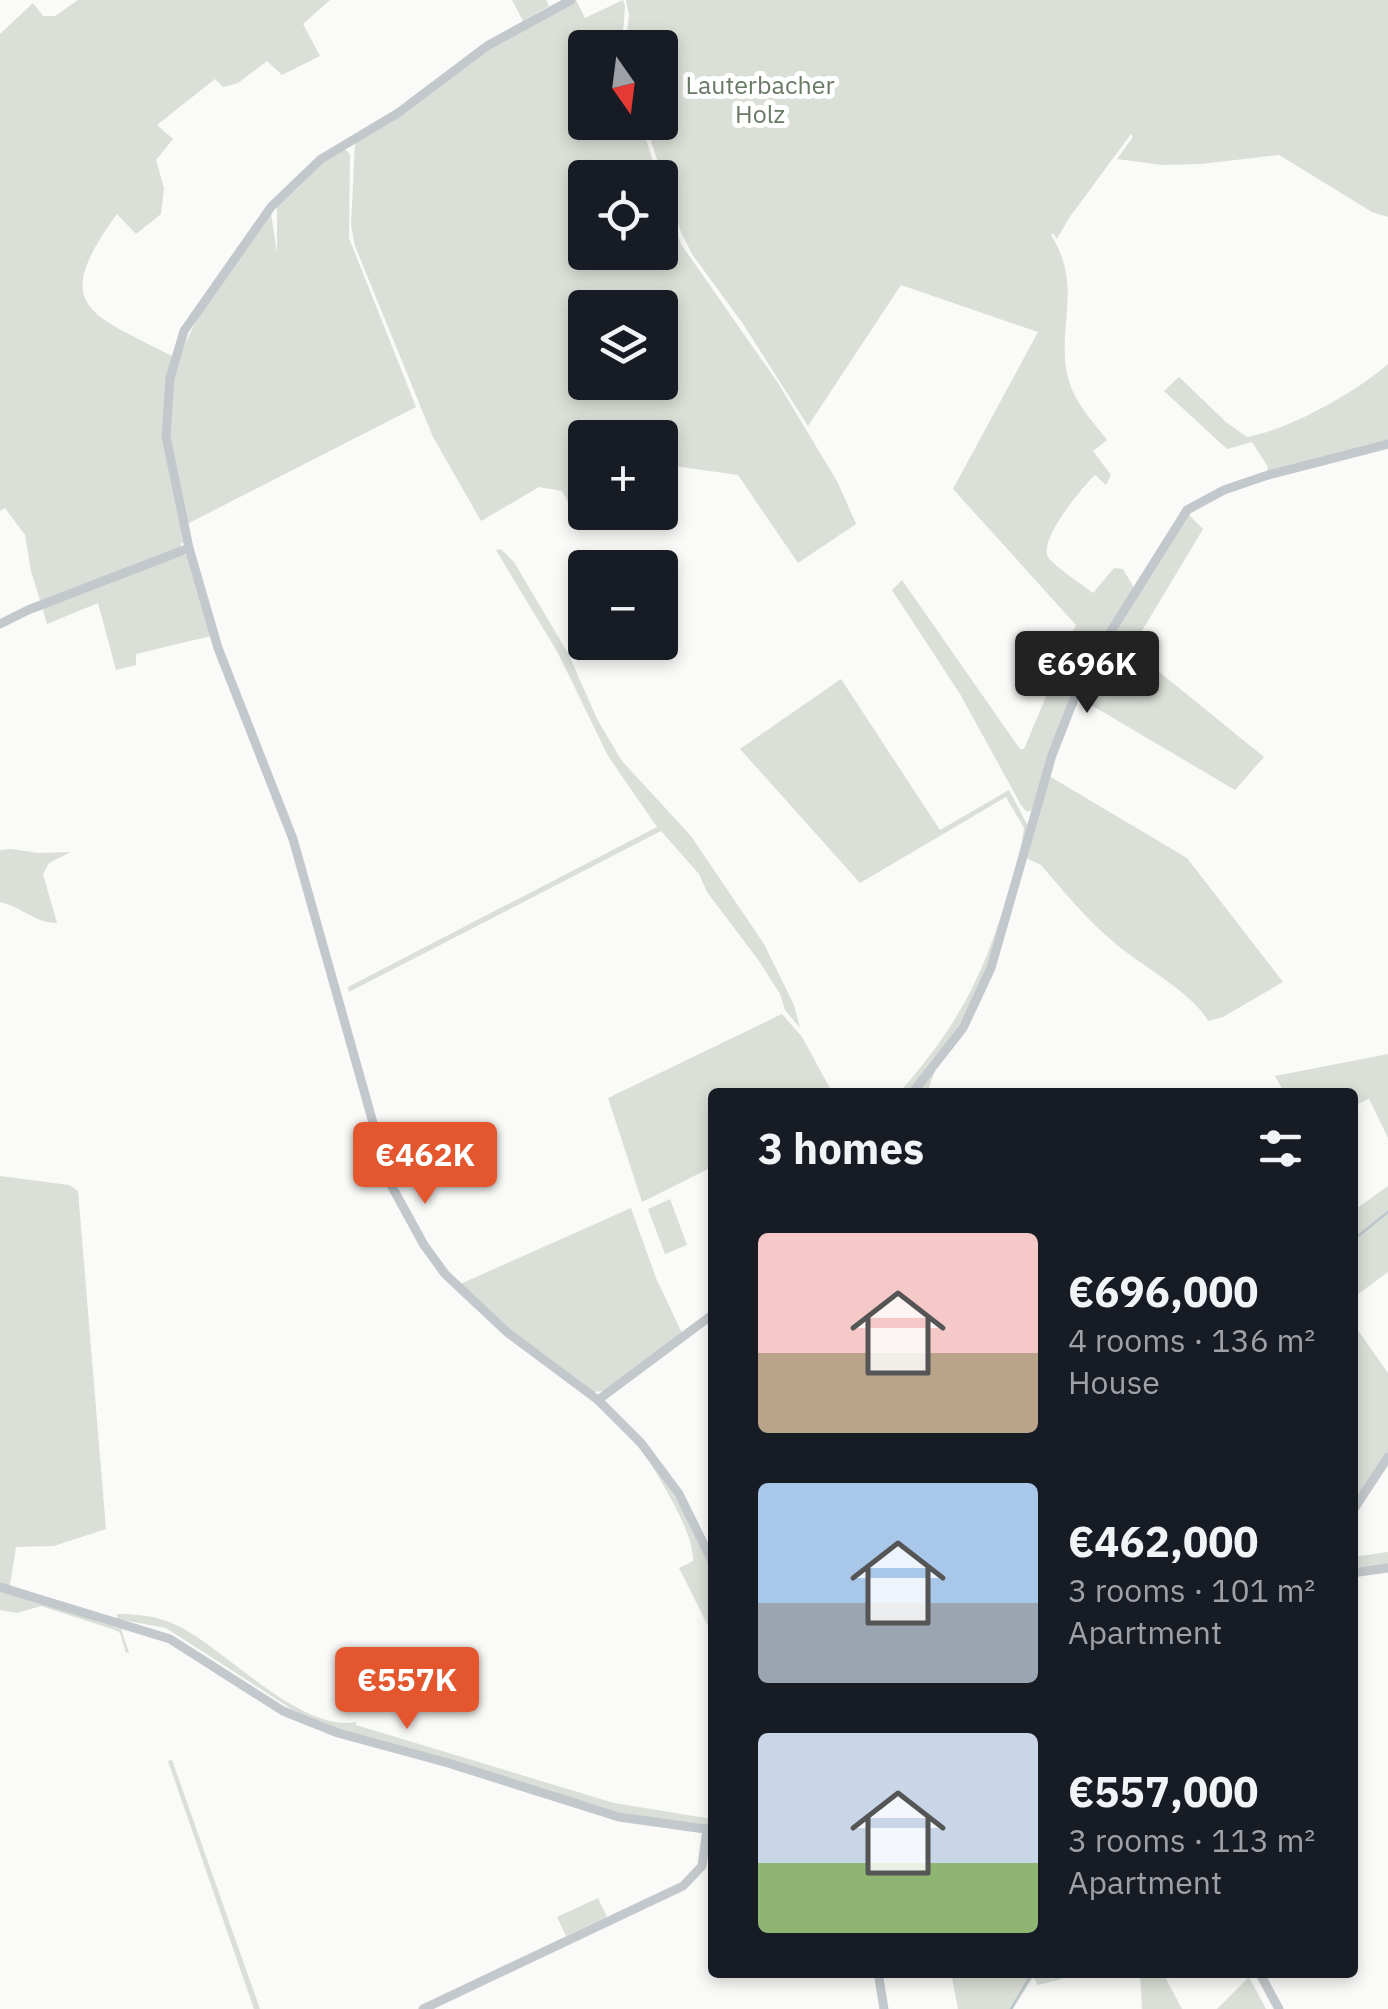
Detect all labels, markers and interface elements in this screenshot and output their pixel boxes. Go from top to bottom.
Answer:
north arrow [568,30,678,140]
map controls [568,30,678,660]
park label: Lauterbacher Holz [685,68,835,130]
button: locate [568,160,678,270]
button: layers [568,290,678,400]
button: + [568,420,678,530]
button: − [568,550,678,660]
pin: €696K [1017,631,1157,716]
text: €696K [1037,642,1137,684]
text: 3 homes [758,1121,924,1176]
icon: filters [1253,1121,1308,1176]
pin: €462K [355,1122,495,1207]
text: €462K [375,1133,475,1175]
text: €696,000 [1068,1264,1259,1319]
icon: home [838,1273,958,1393]
text: 4 rooms · 136 m² [1068,1319,1315,1361]
text: House [1068,1361,1160,1403]
text: €462,000 [1068,1514,1259,1569]
icon: home [838,1523,958,1643]
text: 3 rooms · 101 m² [1068,1569,1315,1611]
text: Apartment [1068,1611,1222,1653]
pin: €557K [337,1647,477,1732]
text: €557K [357,1658,457,1700]
text: €557,000 [1068,1764,1259,1819]
icon: home [838,1773,958,1893]
text: 3 rooms · 113 m² [1068,1819,1315,1861]
text: Apartment [1068,1861,1222,1903]

